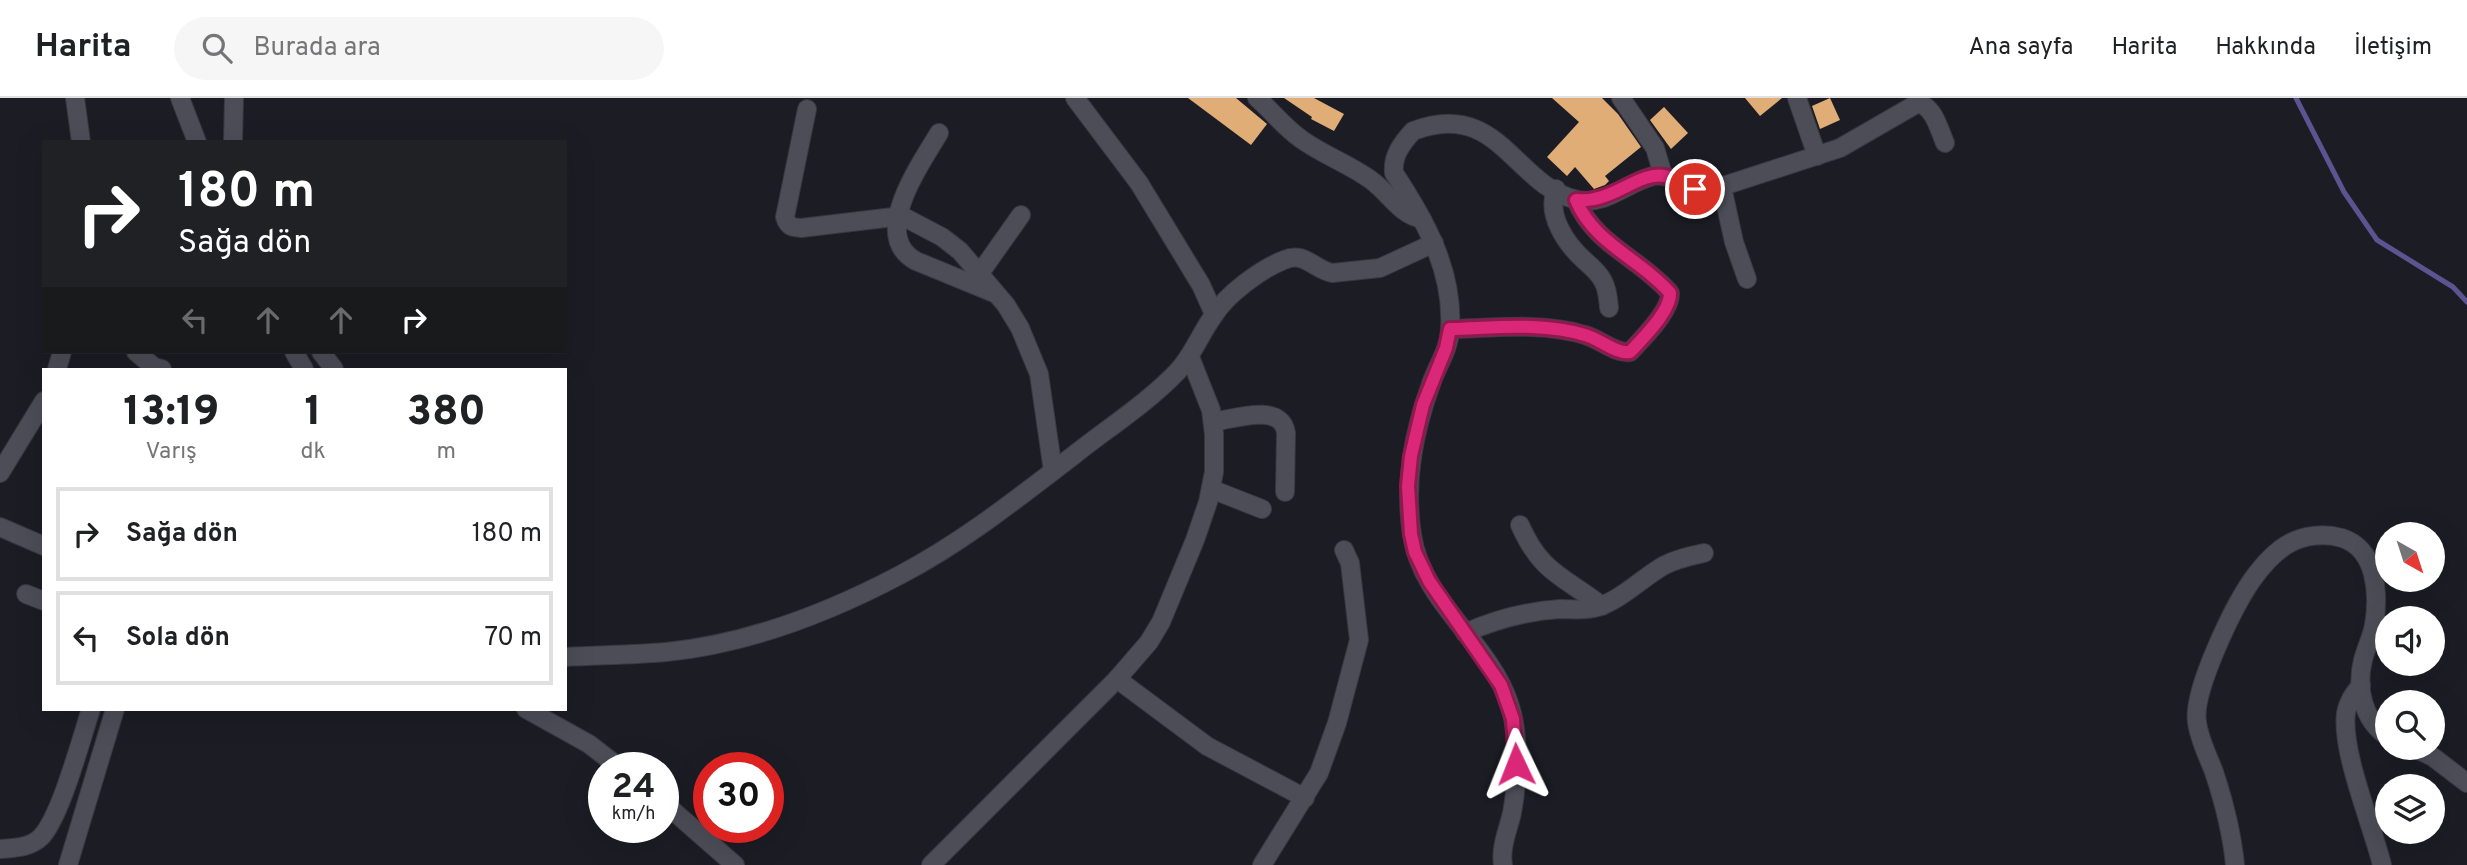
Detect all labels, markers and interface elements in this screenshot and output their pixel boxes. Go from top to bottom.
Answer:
search box [174,17,664,80]
text: Harita [35,27,132,69]
icon: search [198,29,236,67]
text: Burada ara [254,32,381,65]
text: Ana sayfa [1968,33,2073,63]
text: Harita [2111,33,2177,63]
text: Hakkında [2215,33,2316,63]
text: İletişim [2354,33,2432,63]
pin [1665,159,1725,219]
text: 180 m [178,163,315,225]
icon: right [63,168,154,259]
icon: arrive [1676,170,1714,208]
text: Sağa dön [178,224,311,264]
icon: left [176,301,214,339]
icon: ahead [249,301,287,339]
icon: ahead [322,301,360,339]
icon: right [395,301,433,339]
text: 13:19 [123,387,219,440]
text: 1 [304,387,322,440]
text: 380 [407,387,486,440]
text: Varış [146,438,197,467]
text: dk [300,438,326,467]
text: m [437,438,456,467]
icon: right [67,515,105,553]
text: Sağa dön [126,518,238,551]
text: 180 m [472,518,542,551]
north arrow [2375,522,2445,592]
map controls [2375,522,2445,844]
button: sound [2375,606,2445,676]
icon: left [67,619,105,657]
text: Sola dön [126,622,230,655]
text: 70 m [484,622,542,655]
button: search [2375,690,2445,760]
position arrow [1479,727,1553,801]
speed limit sign: 30 [693,752,784,843]
text: 24 [612,766,655,810]
button: layers [2375,774,2445,844]
text: km/h [612,803,655,826]

